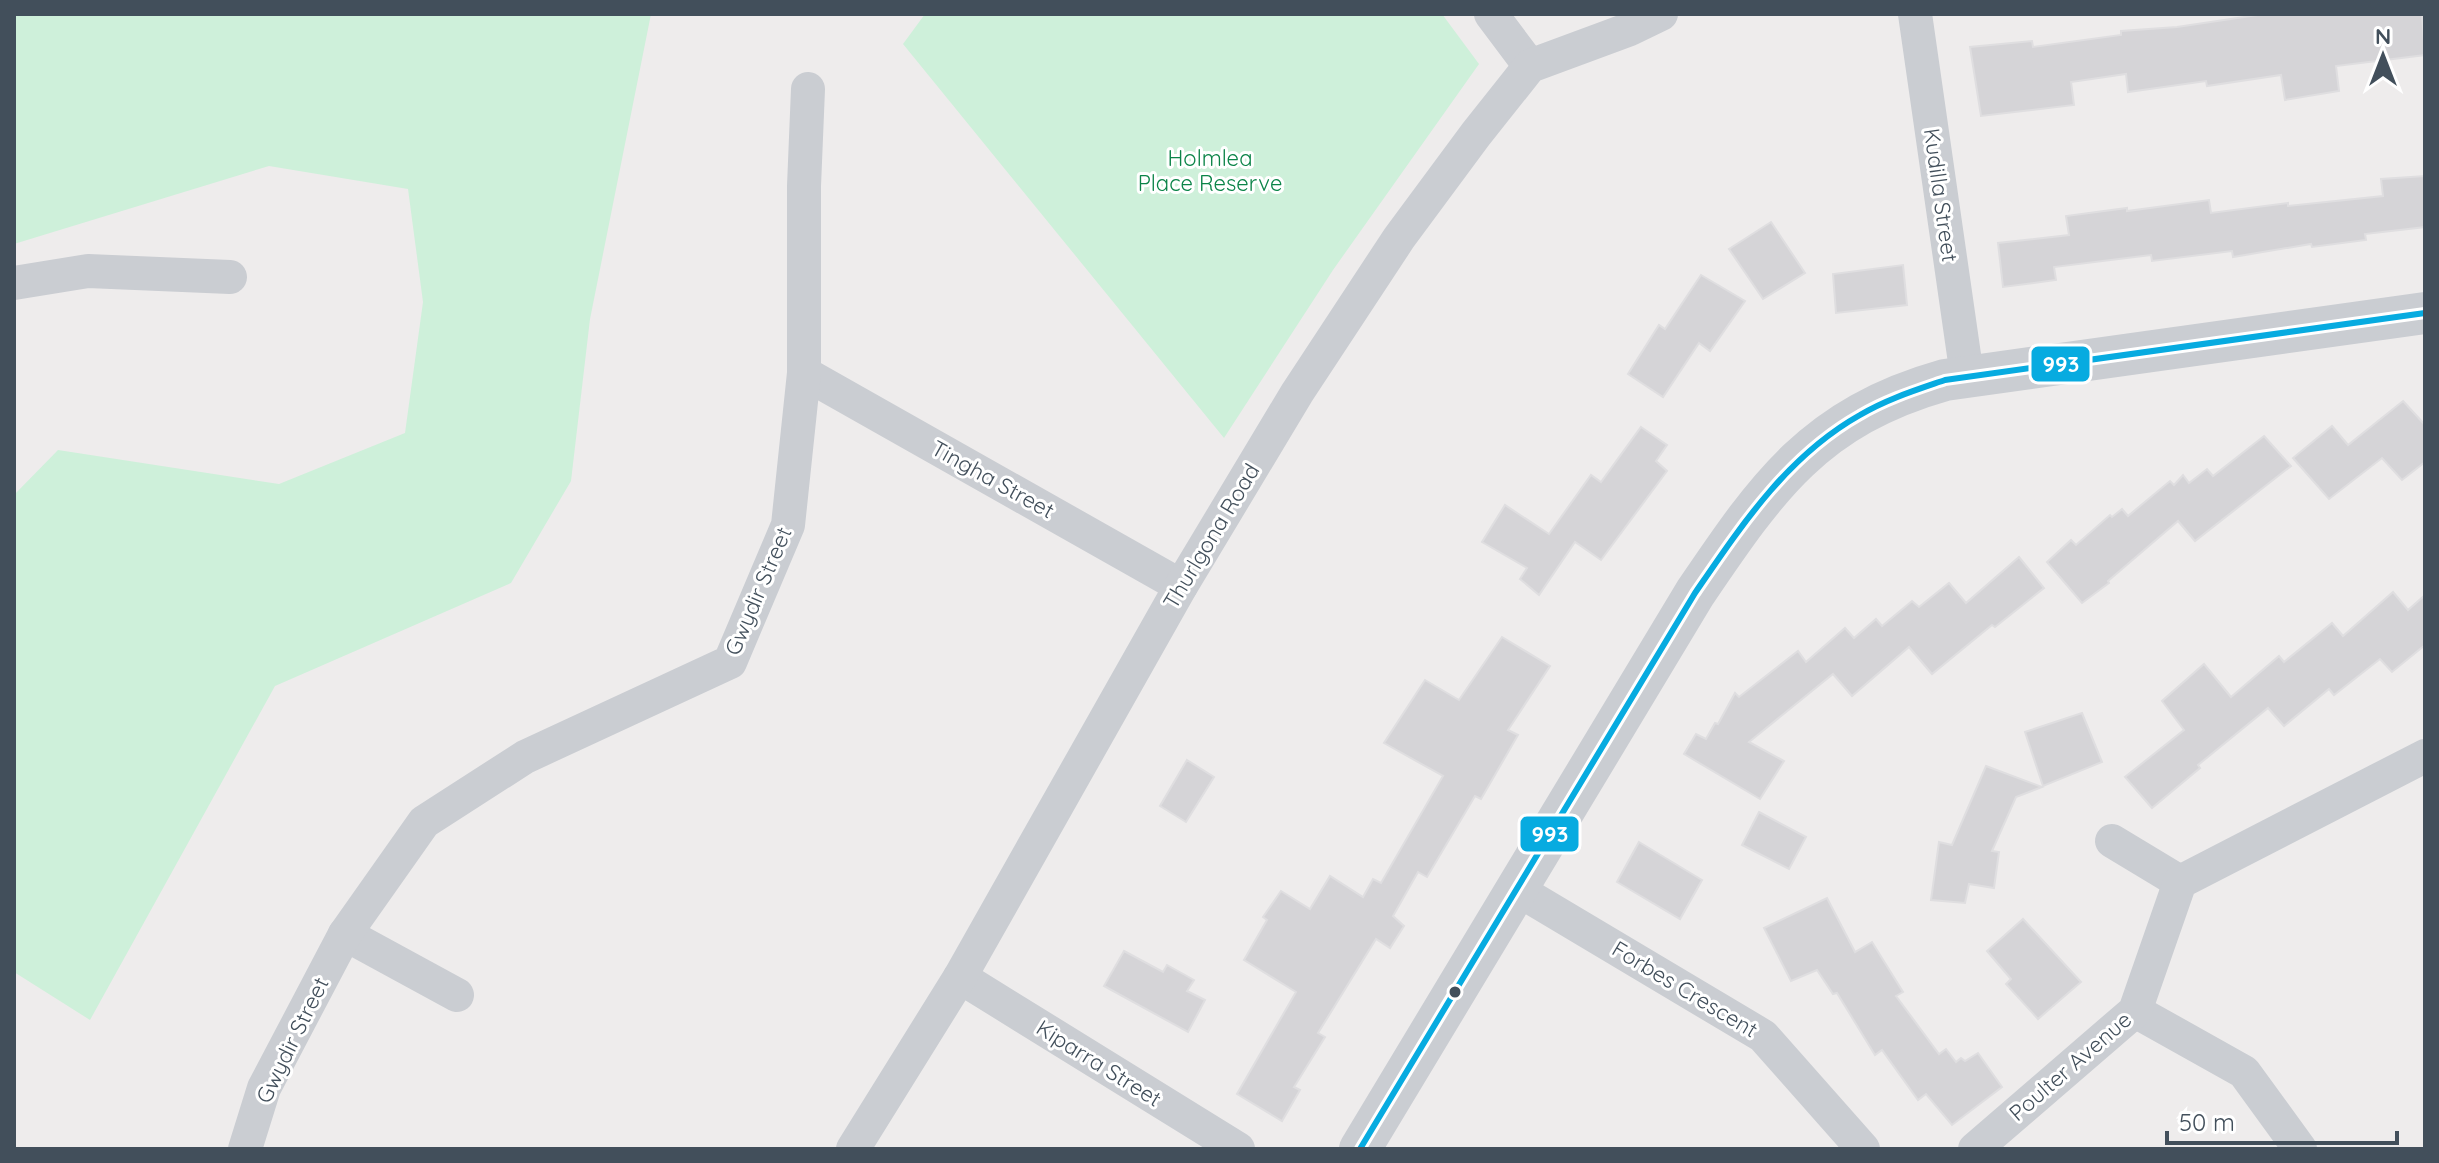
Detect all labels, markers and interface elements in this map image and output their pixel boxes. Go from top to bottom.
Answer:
north arrow [2343,16,2423,96]
text: N [2375,22,2391,50]
street label: Kudilla Street [1918,126,1964,264]
park label: Holmlea Place Reserve [1138,144,1282,197]
line badge: 993 [2030,345,2091,383]
text: 993 [2043,350,2079,378]
street label: Tingha Street [927,434,1059,524]
street label: Thurlgona Road [1157,458,1265,614]
street label: Gwydir Street [718,523,798,659]
line badge: 993 [1519,815,1580,853]
text: 993 [1532,820,1568,848]
street label: Forbes Crescent [1607,934,1763,1044]
street label: Gwydir Street [249,972,335,1108]
unlabelled marker [1447,984,1463,1000]
street label: Poulter Avenue [2003,1005,2137,1127]
street label: Kiparra Street [1031,1013,1167,1113]
scale bar [2167,1095,2397,1145]
text: 50 m [2179,1107,2235,1137]

